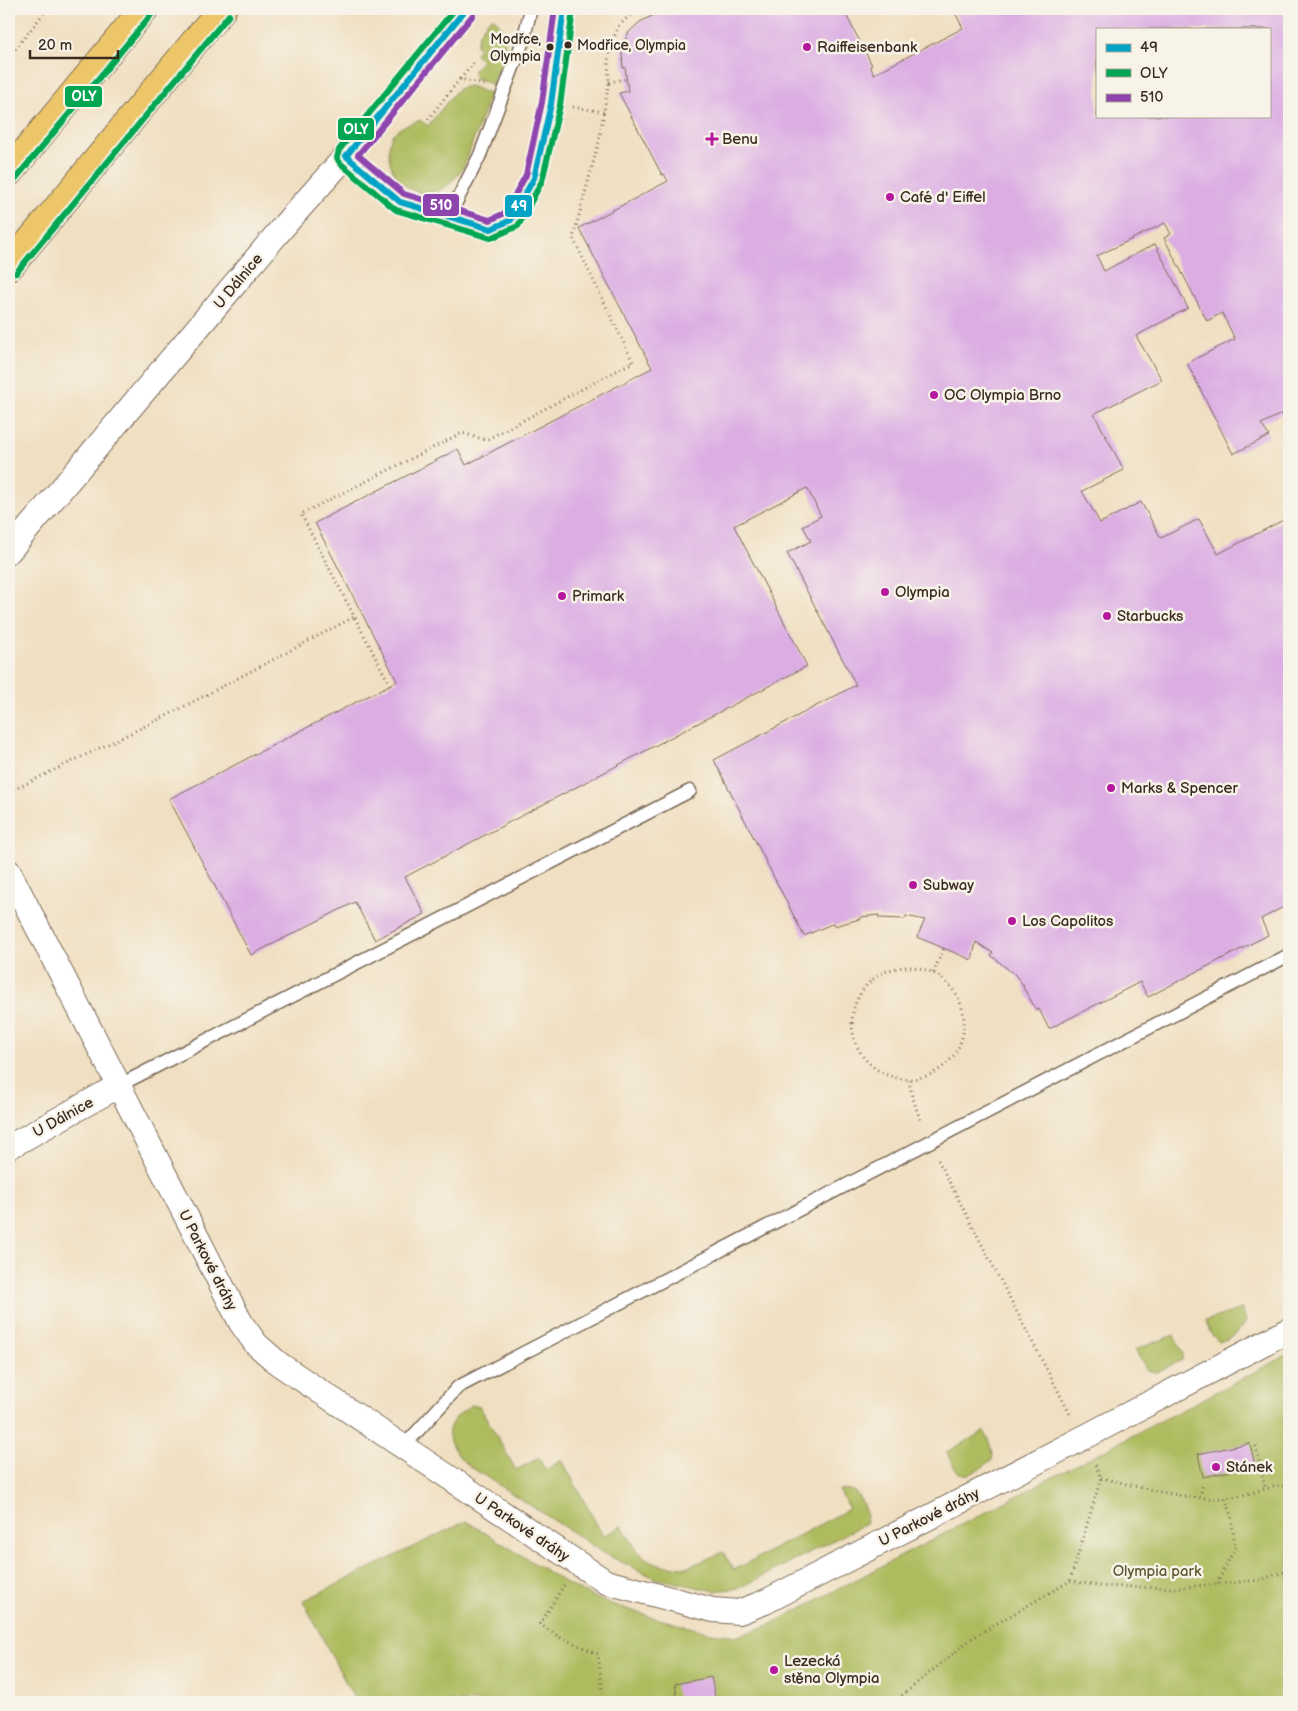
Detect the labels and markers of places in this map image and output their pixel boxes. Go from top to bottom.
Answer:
place label: Modřce, Olympia [490,31,541,65]
place label: Modřice, Olympia [577,37,686,54]
place label: Raiffeisenbank [817,38,918,57]
marker: Modřice, Olympia [563,40,573,50]
marker: Raiffeisenbank [801,41,813,53]
marker: Modřce, Olympia [545,42,555,52]
place label: Benu [722,130,758,149]
marker: Benu [706,133,718,145]
place label: Café d' Eiffel [900,188,986,207]
marker: Café d' Eiffel [884,191,896,203]
place label: OC Olympia Brno [944,386,1061,405]
marker: OC Olympia Brno [928,389,940,401]
place label: Olympia [895,583,950,602]
marker: Olympia [879,586,891,598]
place label: Primark [572,587,625,606]
marker: Primark [556,590,568,602]
place label: Starbucks [1117,607,1184,626]
marker: Starbucks [1101,610,1113,622]
place label: Marks & Spencer [1121,779,1238,798]
marker: Marks & Spencer [1105,782,1117,794]
place label: Subway [923,876,974,895]
marker: Subway [907,879,919,891]
place label: Los Capolitos [1022,912,1114,931]
marker: Los Capolitos [1006,915,1018,927]
place label: Stánek [1226,1458,1273,1477]
marker: Stánek [1210,1461,1222,1473]
place label: Lezecká stěna Olympia [784,1652,880,1688]
marker: Lezecká stěna Olympia [768,1664,780,1676]

